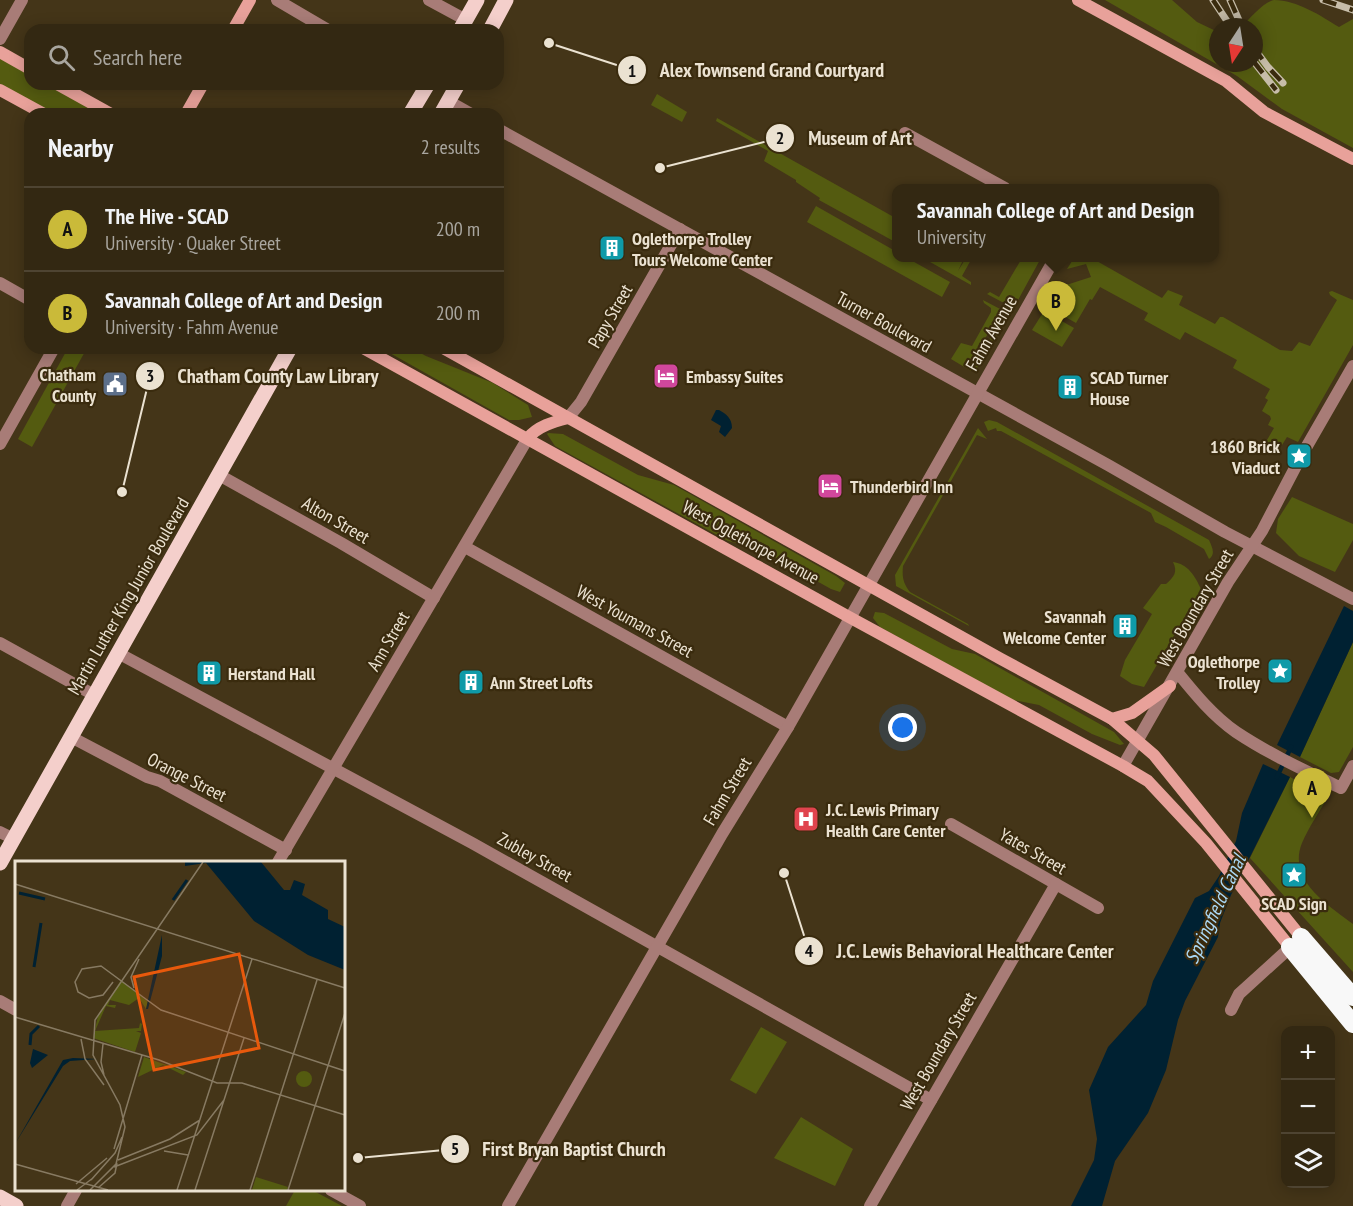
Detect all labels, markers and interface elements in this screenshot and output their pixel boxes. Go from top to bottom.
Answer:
north arrow [1209,18,1263,72]
search box [24,24,504,90]
icon: search [45,41,78,74]
text: Search here [93,43,182,71]
callout: Alex Townsend Grand Courtyard [617,51,896,89]
text: Alex Townsend Grand Courtyard [659,57,884,83]
text: 1 [628,59,636,82]
callout: Museum of Art [765,119,924,157]
text: Museum of Art [808,125,912,151]
text: 2 [776,126,784,149]
text: Nearby [48,131,113,164]
text: 2 results [421,134,480,160]
popup [892,184,1219,262]
text: Savannah College of Art and Design [917,196,1194,224]
text: The Hive - SCAD [105,202,229,230]
text: A [62,216,73,242]
text: 200 m [436,216,480,242]
text: University [917,224,986,250]
place label: Oglethorpe Trolley Tours Welcome Center [632,227,773,271]
text: University · Quaker Street [105,230,281,256]
building icon: Oglethorpe Trolley Tours Welcome Center [597,233,627,263]
street label: Papy Street [583,280,637,352]
pin: B [1036,282,1076,331]
text: Savannah College of Art and Design [105,286,382,314]
street label: Turner Boulevard [832,286,936,358]
street label: Fahm Avenue [960,291,1022,375]
text: B [63,300,72,326]
text: 200 m [436,300,480,326]
text: University · Fahm Avenue [105,314,279,340]
callout: Chatham County Law Library [135,357,391,395]
hotel icon: Embassy Suites [651,361,681,391]
place label: Chatham County [40,363,97,407]
text: Chatham County Law Library [178,363,379,389]
text: 3 [146,364,154,387]
place label: Embassy Suites [686,365,783,388]
place label: SCAD Turner House [1090,366,1169,410]
public building icon: Chatham County [100,369,130,399]
building icon: SCAD Turner House [1055,372,1085,402]
place label: 1860 Brick Viaduct [1210,435,1281,479]
place icon: 1860 Brick Viaduct [1284,441,1314,471]
hotel icon: Thunderbird Inn [815,471,845,501]
place label: Thunderbird Inn [850,475,953,498]
street label: Alton Street [298,491,374,549]
street label: Martin Luther King Junior Boulevard [62,493,194,699]
street label: West Oglethorpe Avenue [679,495,823,589]
street label: West Boundary Street [1152,545,1238,671]
street label: West Youmans Street [573,579,697,663]
place label: Savannah Welcome Center [1002,605,1107,649]
street label: Ann Street [362,607,414,675]
building icon: Savannah Welcome Center [1110,611,1140,641]
place label: Oglethorpe Trolley [1188,650,1261,694]
place icon: Oglethorpe Trolley [1265,656,1295,686]
building icon: Herstand Hall [194,658,224,688]
place label: Herstand Hall [228,662,316,685]
building icon: Ann Street Lofts [456,667,486,697]
place label: Ann Street Lofts [489,671,593,694]
your location [888,713,917,742]
street label: Orange Street [143,747,231,807]
street label: Fahm Street [698,753,756,829]
pin: A [1292,768,1332,818]
place label: J.C. Lewis Primary Health Care Center [825,798,946,842]
hospital icon: J.C. Lewis Primary Health Care Center [791,804,821,834]
street label: Yates Street [995,823,1071,879]
street label: Zubley Street [494,827,576,887]
water label: Springfield Canal [1178,848,1253,968]
place icon: SCAD Sign [1279,860,1309,890]
inset map [15,861,345,1191]
place label: SCAD Sign [1261,892,1327,915]
callout: J.C. Lewis Behavioral Healthcare Center [794,932,1126,970]
text: J.C. Lewis Behavioral Healthcare Center [835,938,1114,964]
text: 4 [805,939,814,962]
street label: West Boundary Street [895,988,981,1114]
map controls [1281,1026,1335,1188]
button: + [1281,1026,1335,1080]
button: − [1281,1080,1335,1134]
callout: First Bryan Baptist Church [440,1130,677,1168]
button: layers [1281,1134,1335,1188]
text: First Bryan Baptist Church [482,1136,666,1162]
text: 5 [451,1137,459,1160]

